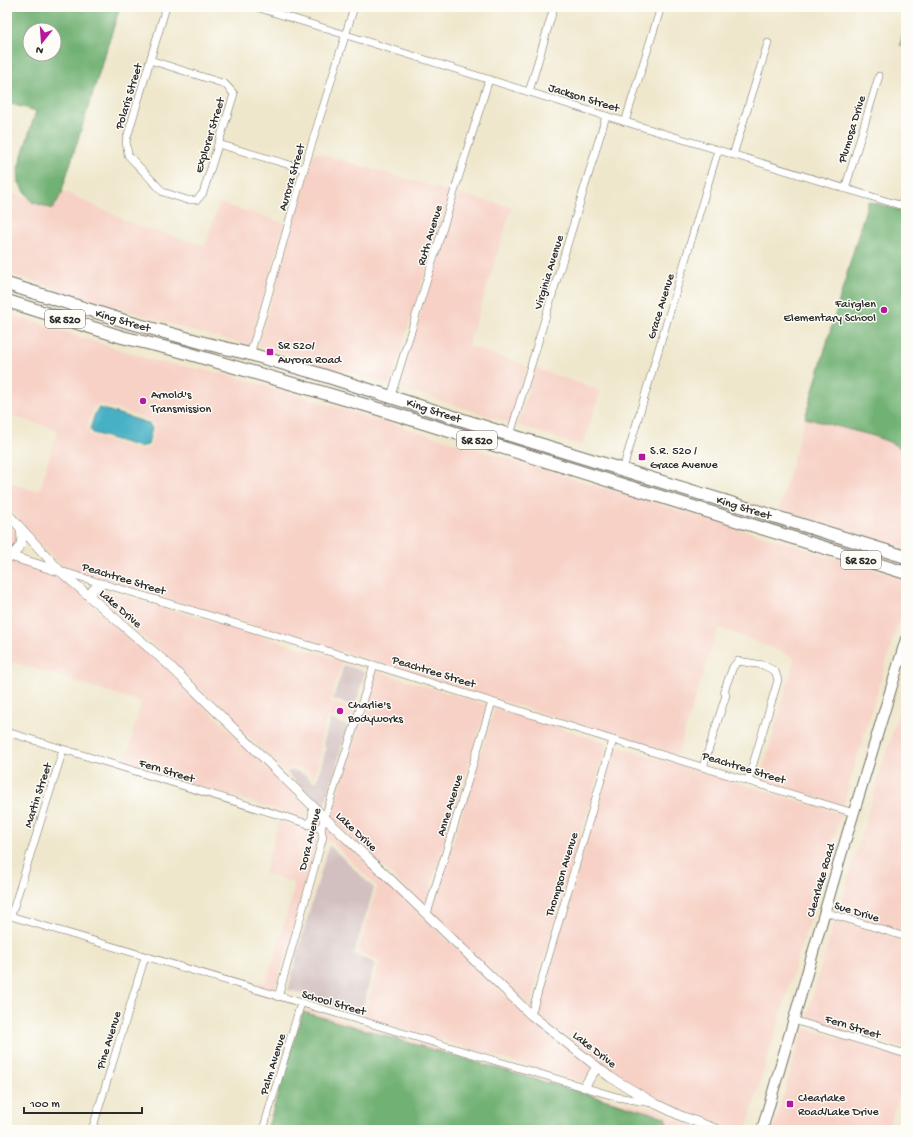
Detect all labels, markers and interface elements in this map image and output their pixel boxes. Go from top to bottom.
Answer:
north arrow [22,22,62,62]
text: N [34,43,45,56]
street label: Polaris Street [113,61,147,132]
street label: Jackson Street [546,81,622,117]
street label: Plumosa Drive [836,93,870,166]
street label: Explorer Street [193,95,229,175]
street label: Aurora Street [277,141,309,213]
street label: Ruth Avenue [415,203,447,267]
street label: Virginia Avenue [532,233,568,312]
street label: Grace Avenue [645,271,679,341]
place label: Fairglen Elementary School [784,298,876,326]
marker: Fairglen Elementary School [879,305,889,315]
street label: King Street [93,307,153,337]
road number: SR 520 [45,310,85,328]
place label: SR 520/ Aurora Road [278,340,342,368]
marker: SR 520/ Aurora Road [265,347,275,357]
place label: Arnold's Transmission [150,389,211,417]
marker: Arnold's Transmission [138,396,148,406]
street label: King Street [404,397,463,428]
road number: SR 520 [457,431,497,449]
place label: S.R. 520 / Grace Avenue [650,445,718,473]
marker: S.R. 520 / Grace Avenue [637,452,647,462]
street label: King Street [714,494,774,524]
road number: SR 520 [841,551,881,569]
street label: Peachtree Street [79,560,168,600]
street label: Lake Drive [96,587,144,632]
street label: Peachtree Street [389,653,478,693]
place label: Charlie's Bodyworks [347,699,403,727]
marker: Charlie's Bodyworks [335,706,345,716]
street label: Peachtree Street [699,749,788,789]
street label: Fern Street [136,757,197,787]
street label: Martin Street [22,760,56,830]
street label: Anne Avenue [435,772,467,838]
street label: Dora Avenue [296,806,326,873]
street label: Lake Drive [332,810,380,856]
street label: Thompson Avenue [543,830,583,919]
street label: Clearlake Road [805,841,839,919]
street label: Sue Drive [832,899,881,927]
street label: School Street [300,988,368,1020]
street label: Pine Avenue [94,1009,126,1072]
street label: Fern Street [822,1013,883,1043]
street label: Lake Drive [569,1029,619,1072]
street label: Palm Avenue [258,1031,290,1098]
scale bar [24,1089,142,1115]
place label: Clearlake Road/Lake Drive [798,1092,879,1120]
text: 100 m [29,1098,60,1112]
marker: Clearlake Road/Lake Drive [785,1099,795,1109]

